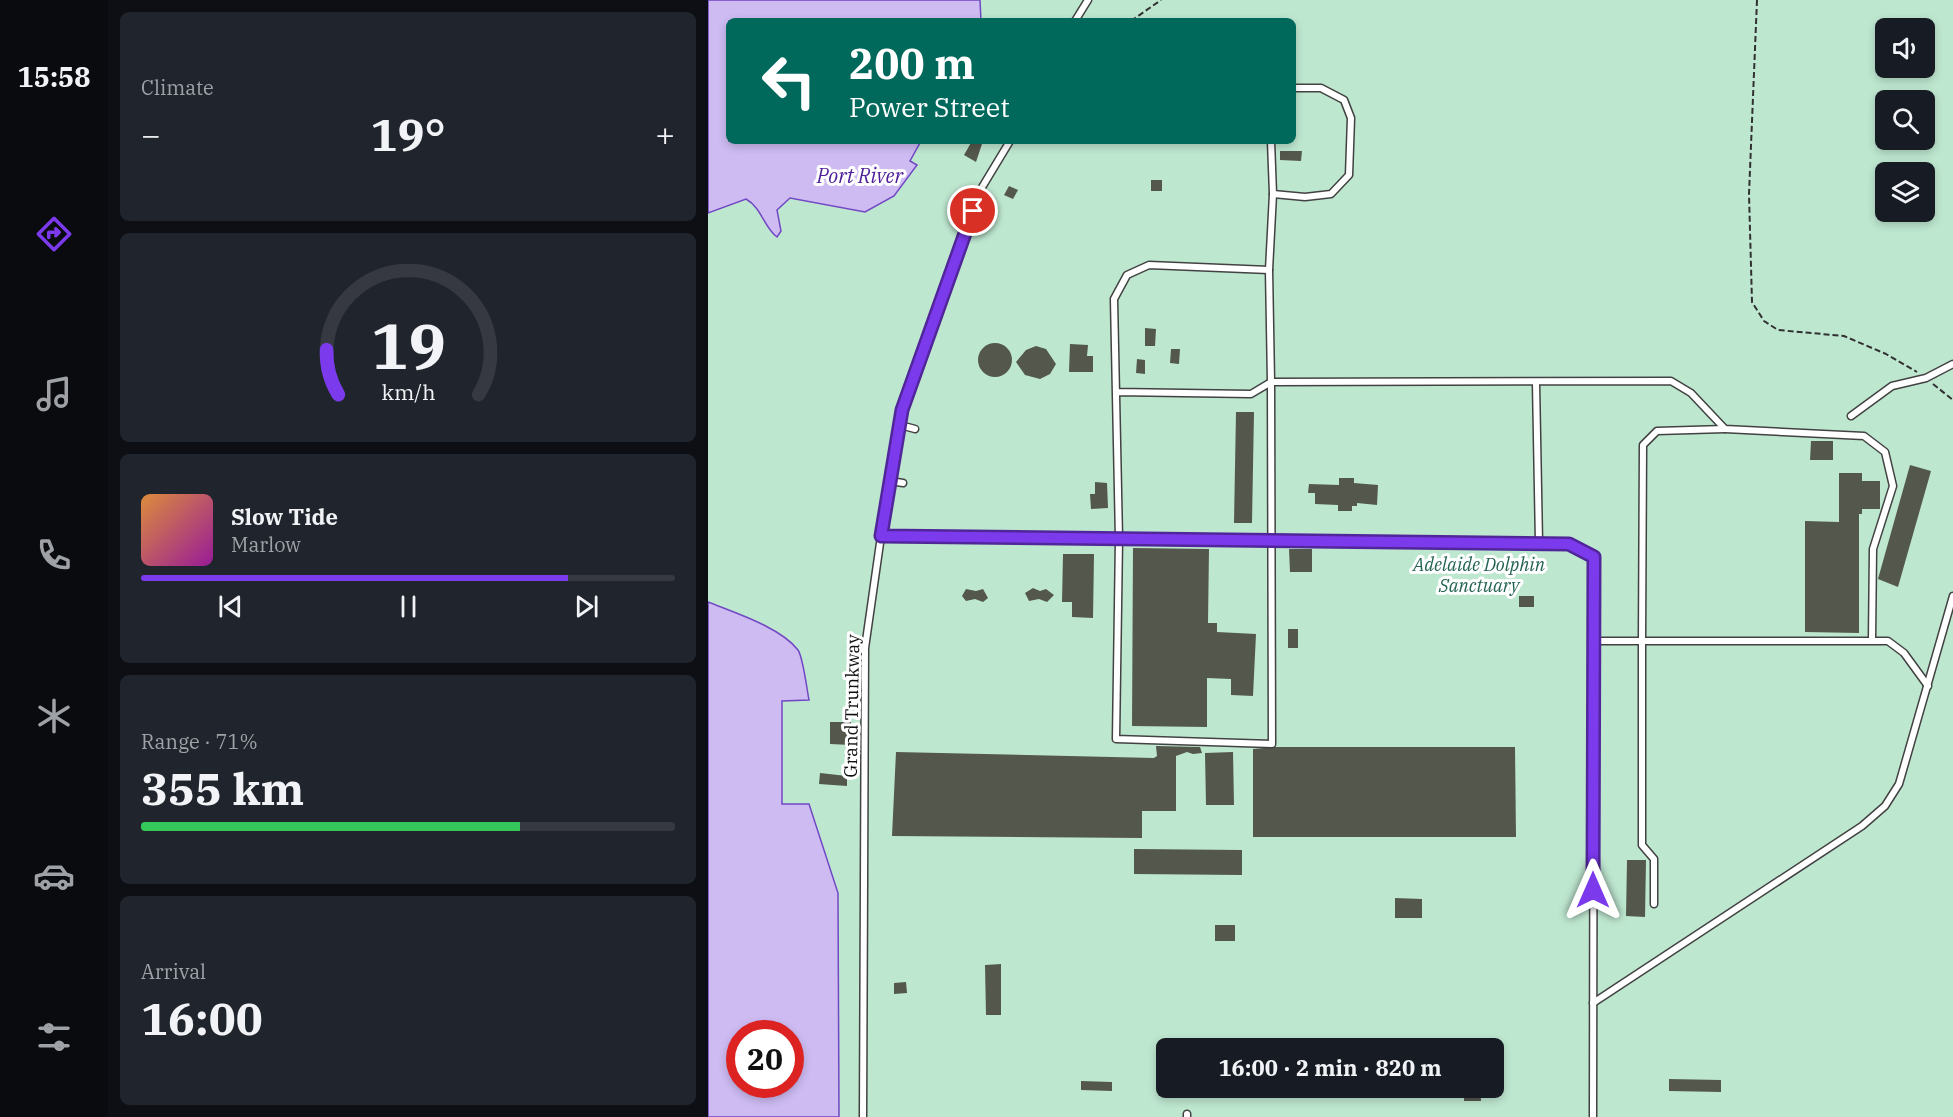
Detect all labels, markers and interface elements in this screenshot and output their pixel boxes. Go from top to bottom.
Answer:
map controls [1875,18,1935,222]
button: sound [1875,18,1935,78]
text: 200 m [849,36,975,91]
icon: left [750,42,828,120]
text: 15:58 [18,59,90,94]
text: Climate [141,74,214,101]
text: Power Street [849,89,1010,124]
button: search [1875,90,1935,150]
text: 19° [370,105,446,163]
text: − [141,113,161,156]
text: + [655,113,675,156]
water label: Port River [816,162,904,189]
button: layers [1875,162,1935,222]
pin [947,185,998,236]
icon: arrive [956,194,989,227]
icon: directions [33,213,75,255]
text: 19 [371,305,445,386]
icon: music [33,373,75,415]
text: km/h [381,378,435,406]
text: Slow Tide [231,502,338,531]
text: Marlow [231,531,301,558]
icon: phone [33,534,75,576]
park label: Adelaide Dolphin Sanctuary [1412,553,1546,597]
icon: previous [214,590,247,623]
icon: pause [392,590,425,623]
icon: next [570,590,603,623]
street label: Grand Trunkway [839,634,864,778]
icon: climate [33,695,75,737]
text: Range · 71% [141,728,258,755]
text: 355 km [141,759,304,817]
icon: car [33,855,75,897]
position arrow [1561,858,1625,922]
text: Arrival [141,958,206,985]
text: 16:00 [141,989,263,1047]
icon: filters [33,1016,75,1058]
speed limit sign: 20 [726,1020,804,1098]
text: 16:00 · 2 min · 820 m [1218,1053,1442,1082]

